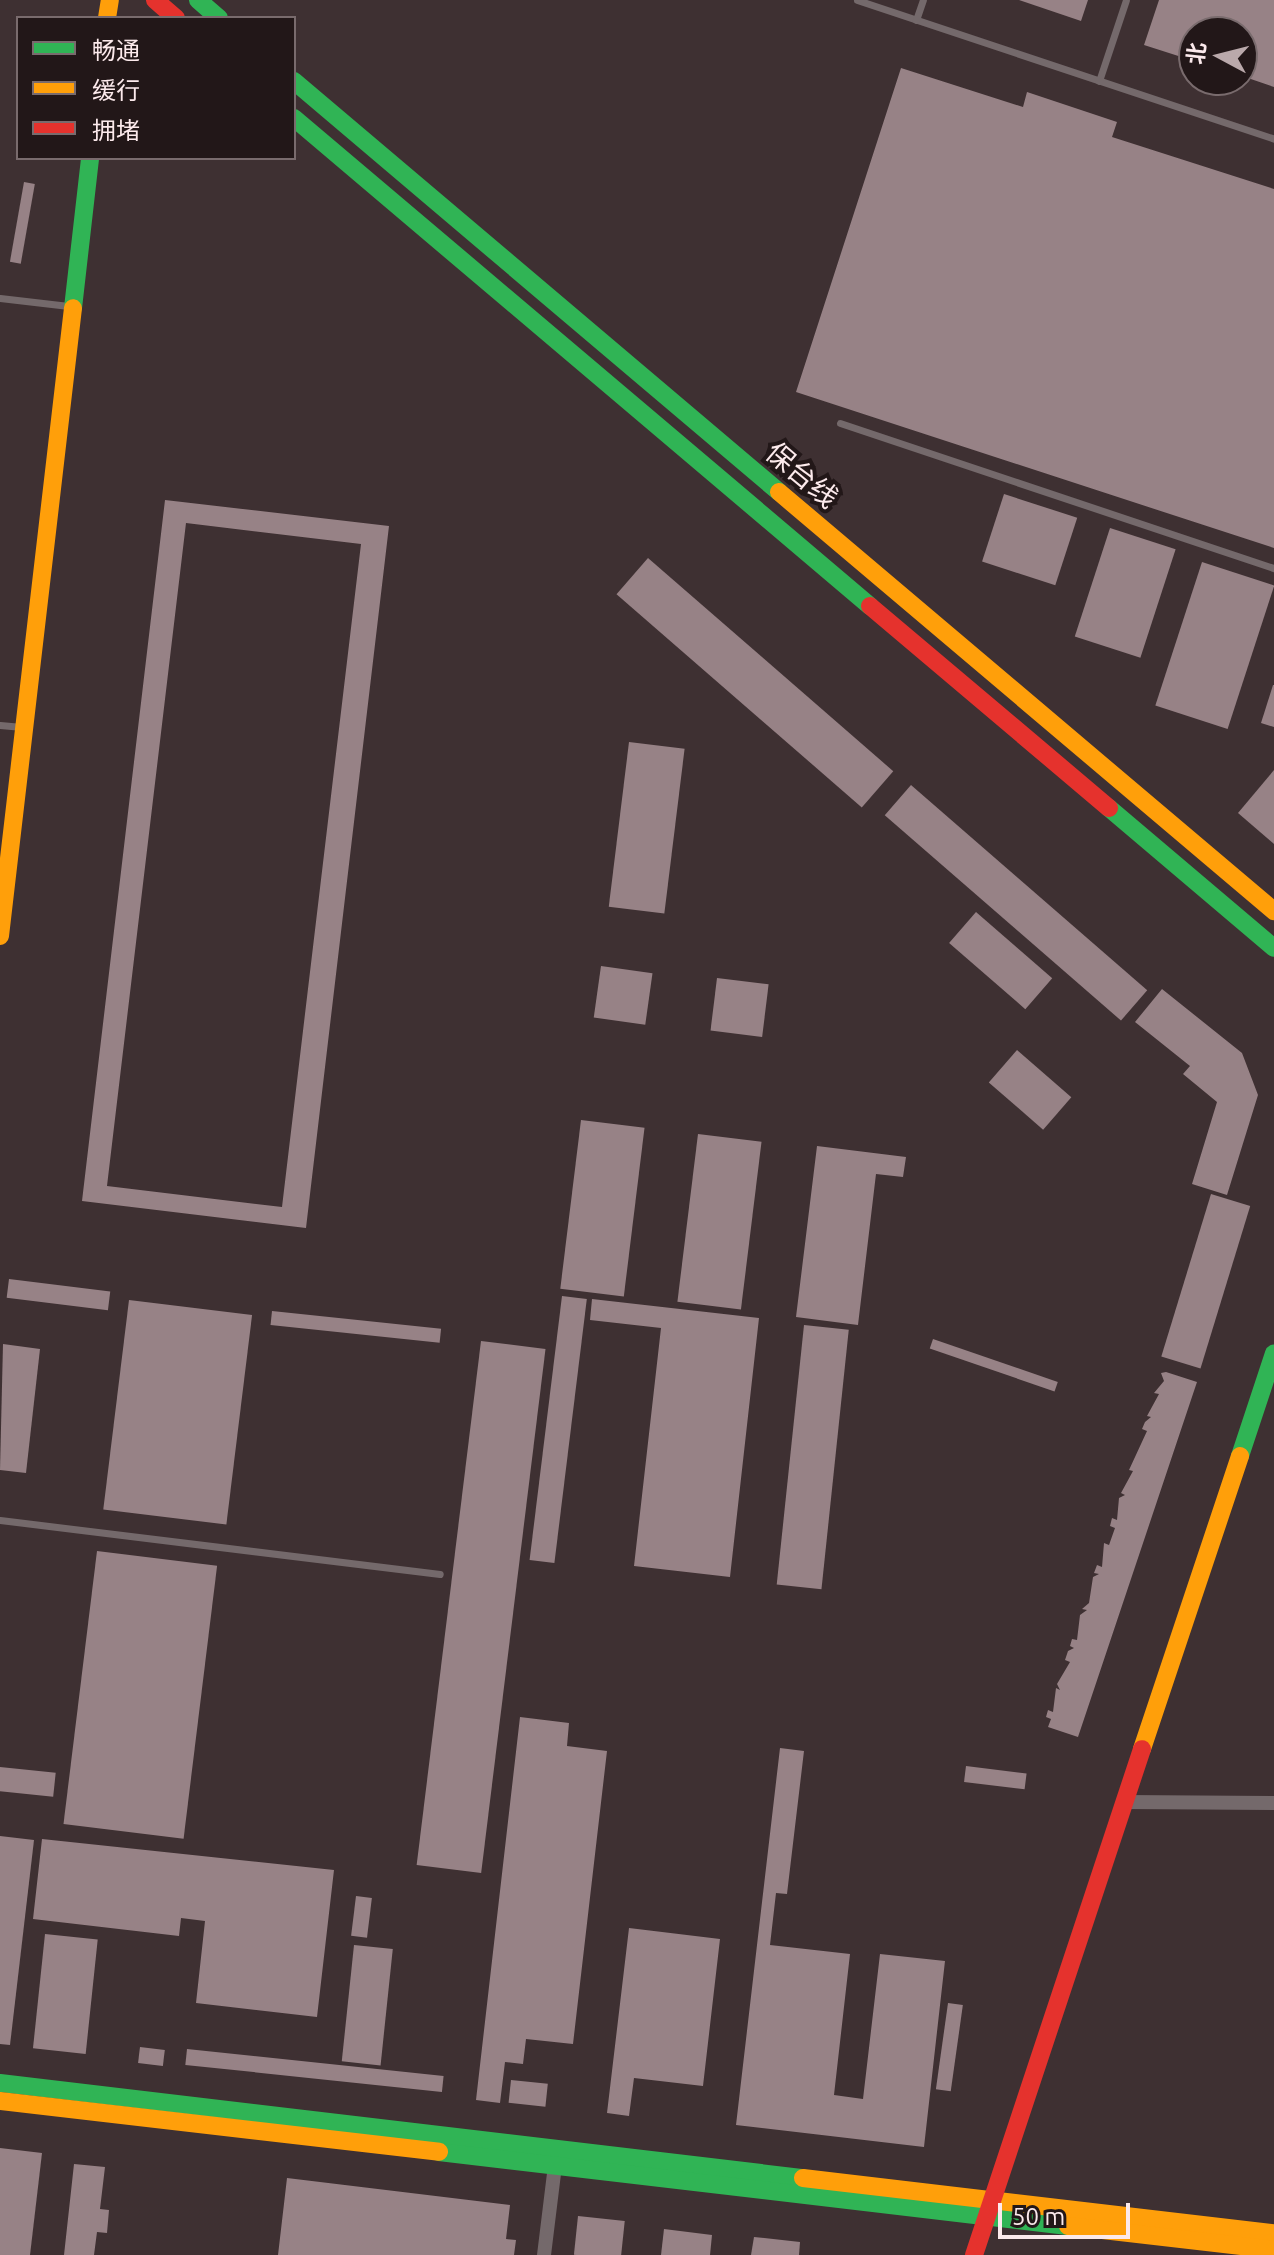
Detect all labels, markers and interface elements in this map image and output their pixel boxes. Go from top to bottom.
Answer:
legend [16,16,296,160]
north arrow [1178,16,1258,96]
text: 畅通 [92,37,140,64]
text: 北 [1182,41,1209,66]
text: 缓行 [92,77,140,104]
text: 拥堵 [92,117,140,144]
street label: 保台线 [759,435,845,515]
scale bar [1002,2187,1134,2237]
text: 50 m [1012,2203,1065,2230]

